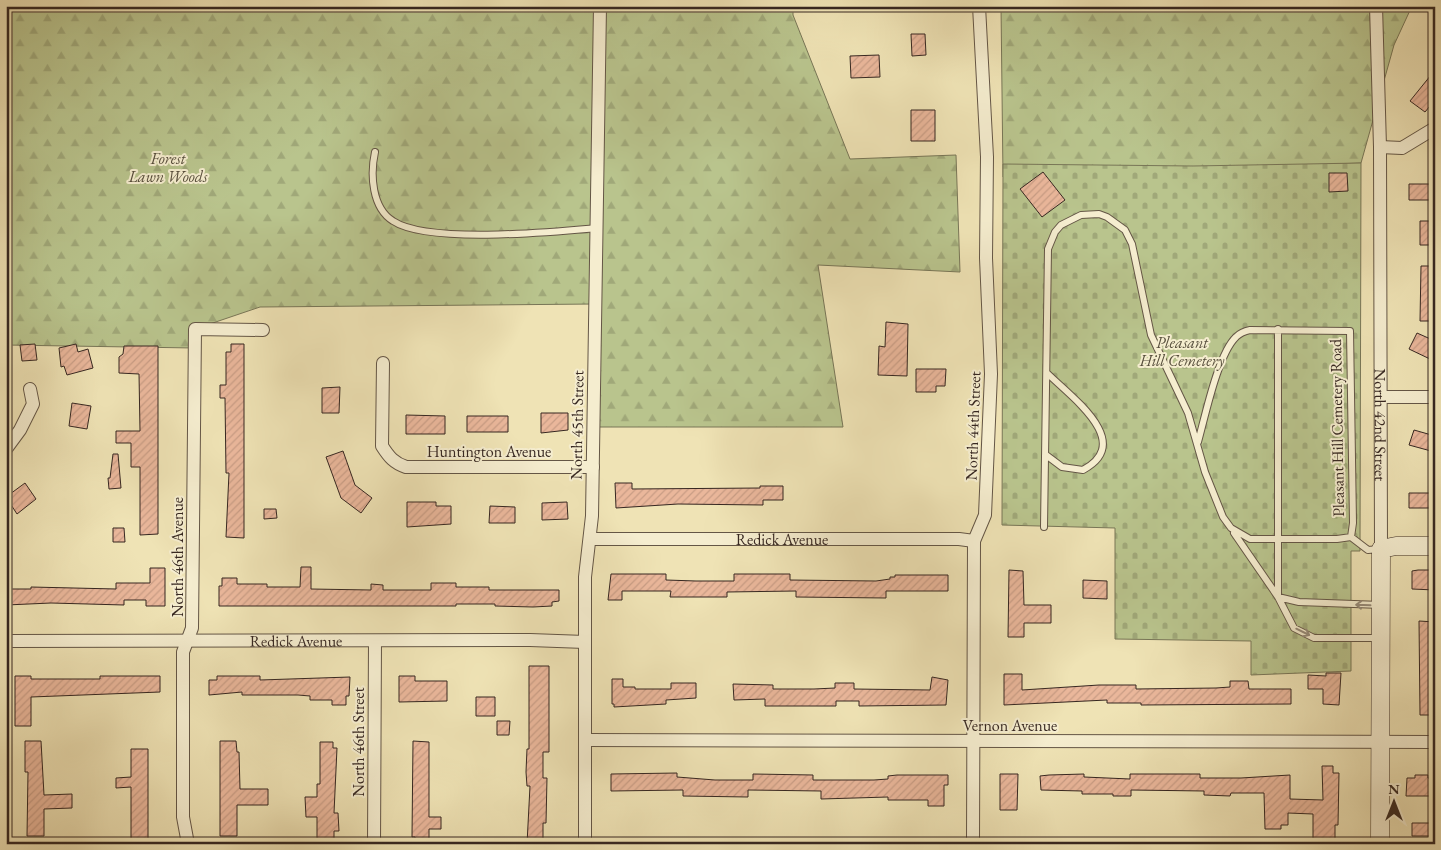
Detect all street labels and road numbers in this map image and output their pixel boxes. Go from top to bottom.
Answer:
street label: Pleasant Hill Cemetery Road [1325,338,1349,517]
street label: North 42nd Street [1370,369,1391,481]
street label: North 45th Street [566,370,588,480]
street label: North 44th Street [961,371,985,481]
street label: Huntington Avenue [427,441,551,462]
street label: North 46th Avenue [167,497,188,617]
street label: Redick Avenue [736,529,828,550]
street label: Redick Avenue [250,630,342,651]
street label: North 46th Street [348,687,369,797]
street label: Vernon Avenue [963,715,1057,736]

